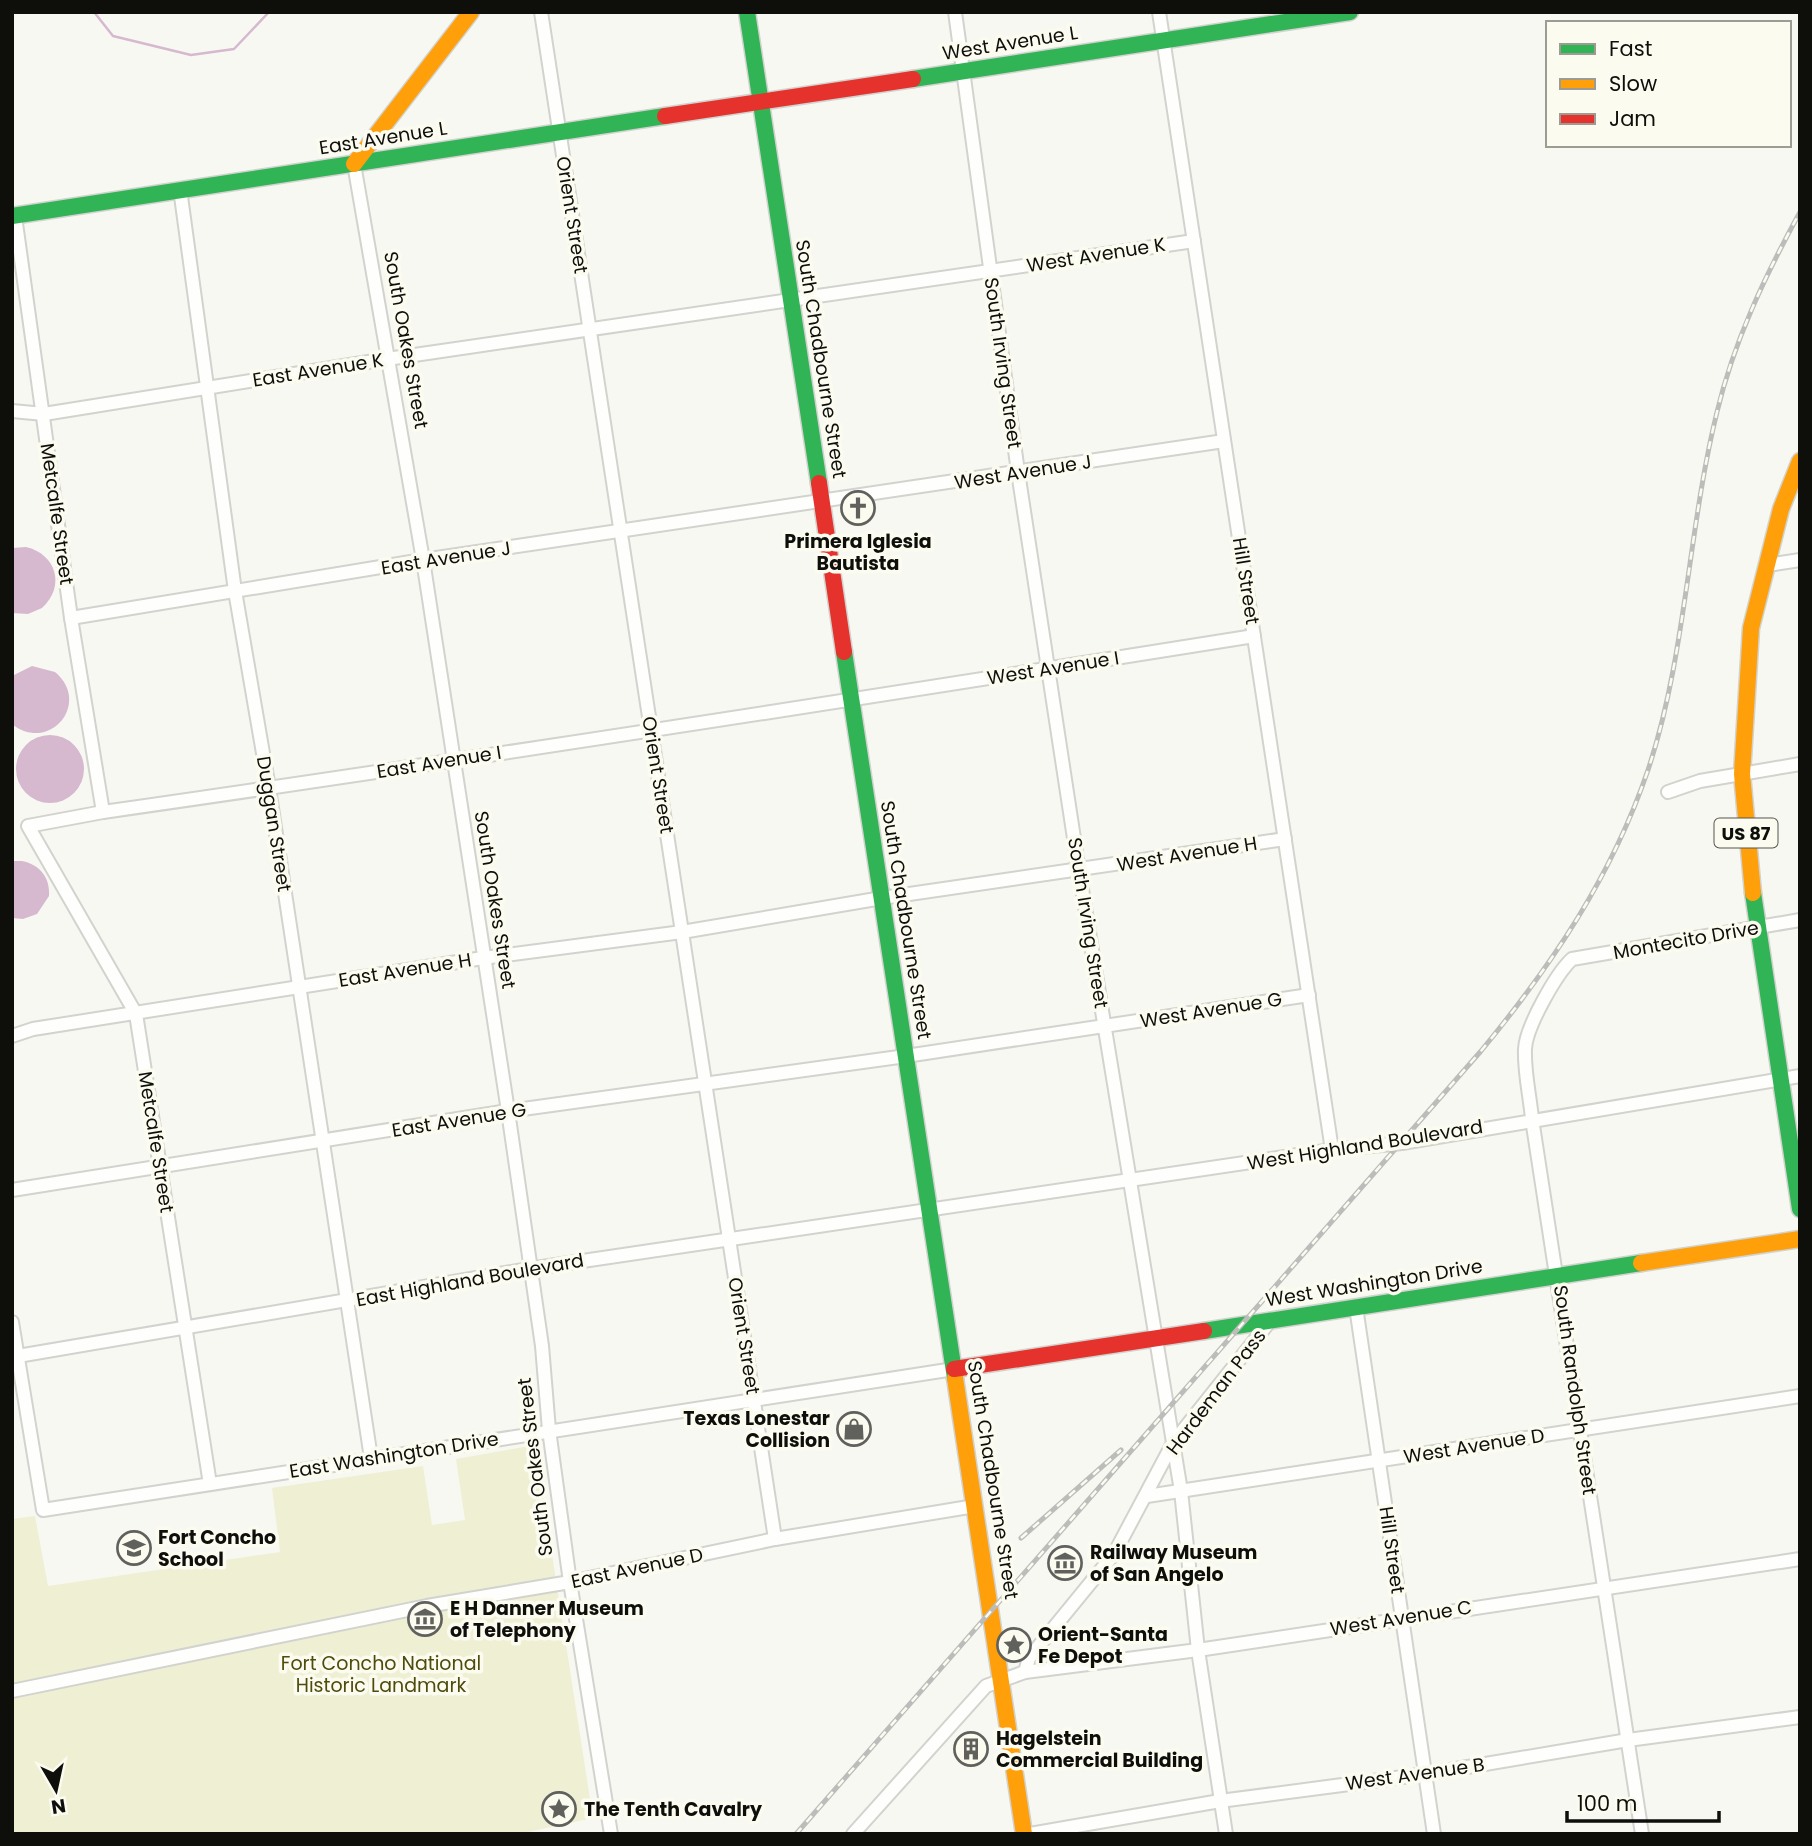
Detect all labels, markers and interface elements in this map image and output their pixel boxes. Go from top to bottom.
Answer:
street label: West Avenue L [940,19,1080,67]
legend [1546,21,1791,147]
text: Fast [1609,34,1652,63]
text: Slow [1609,69,1657,98]
text: Jam [1609,104,1656,133]
street label: East Avenue L [317,115,449,161]
street label: Orient Street [549,154,595,276]
street label: West Avenue K [1025,231,1167,279]
street label: South Chadbourne Street [789,238,853,480]
street label: South Oakes Street [377,249,435,431]
street label: South Irving Street [978,276,1028,450]
street label: East Avenue K [251,346,385,394]
street label: Metcalfe Street [34,441,80,587]
street label: West Avenue J [952,448,1094,496]
church icon: Primera Iglesia Bautista [839,489,877,527]
place label: Primera Iglesia Bautista [784,528,932,577]
street label: East Avenue J [379,534,513,582]
street label: Hill Street [1226,535,1266,627]
street label: West Avenue I [985,644,1121,692]
street label: Orient Street [635,714,681,836]
street label: East Avenue I [375,739,503,785]
street label: Duggan Street [250,754,298,894]
street label: South Chadbourne Street [874,799,938,1041]
street label: South Oakes Street [468,809,522,991]
road number: US 87 [1714,818,1778,848]
street label: West Avenue H [1115,830,1259,878]
street label: South Irving Street [1061,836,1115,1010]
street label: Montecito Drive [1611,914,1761,966]
street label: East Avenue H [337,946,473,994]
street label: West Avenue G [1138,985,1284,1035]
street label: Metcalfe Street [131,1069,181,1215]
street label: East Avenue G [390,1096,528,1144]
street label: West Highland Boulevard [1245,1113,1485,1177]
street label: East Highland Boulevard [354,1247,586,1313]
street label: West Washington Drive [1264,1253,1484,1313]
street label: Orient Street [721,1275,767,1397]
street label: South Randolph Street [1547,1283,1603,1497]
street label: Hardeman Pass [1160,1324,1272,1460]
street label: South Chadbourne Street [961,1359,1025,1601]
street label: South Oakes Street [511,1376,559,1558]
place label: Texas Lonestar Collision [683,1405,830,1454]
shop icon: Texas Lonestar Collision [835,1410,873,1448]
street label: West Avenue D [1402,1422,1546,1470]
street label: East Washington Drive [287,1425,501,1485]
street label: Hill Street [1373,1505,1411,1595]
place label: Fort Concho School [158,1524,276,1573]
school or university icon: Fort Concho School [115,1529,153,1567]
place label: Railway Museum of San Angelo [1090,1539,1257,1588]
street label: East Avenue D [568,1541,706,1595]
museum icon: Railway Museum of San Angelo [1046,1544,1084,1582]
street label: West Avenue C [1328,1593,1474,1643]
place label: E H Danner Museum of Telephony [450,1595,644,1644]
museum icon: E H Danner Museum of Telephony [406,1600,444,1638]
place label: Orient-Santa Fe Depot [1038,1621,1168,1670]
place icon: Orient-Santa Fe Depot [995,1626,1033,1664]
park label: Fort Concho National Historic Landmark [281,1650,481,1699]
place label: Hagelstein Commercial Building [996,1725,1203,1774]
building icon: Hagelstein Commercial Building [952,1730,990,1768]
street label: West Avenue B [1344,1751,1486,1797]
north arrow [21,1755,91,1825]
scale bar [1567,1780,1719,1824]
text: 100 m [1577,1789,1637,1818]
place icon: The Tenth Cavalry [540,1790,578,1828]
text: N [49,1792,68,1821]
place label: The Tenth Cavalry [584,1796,763,1823]

